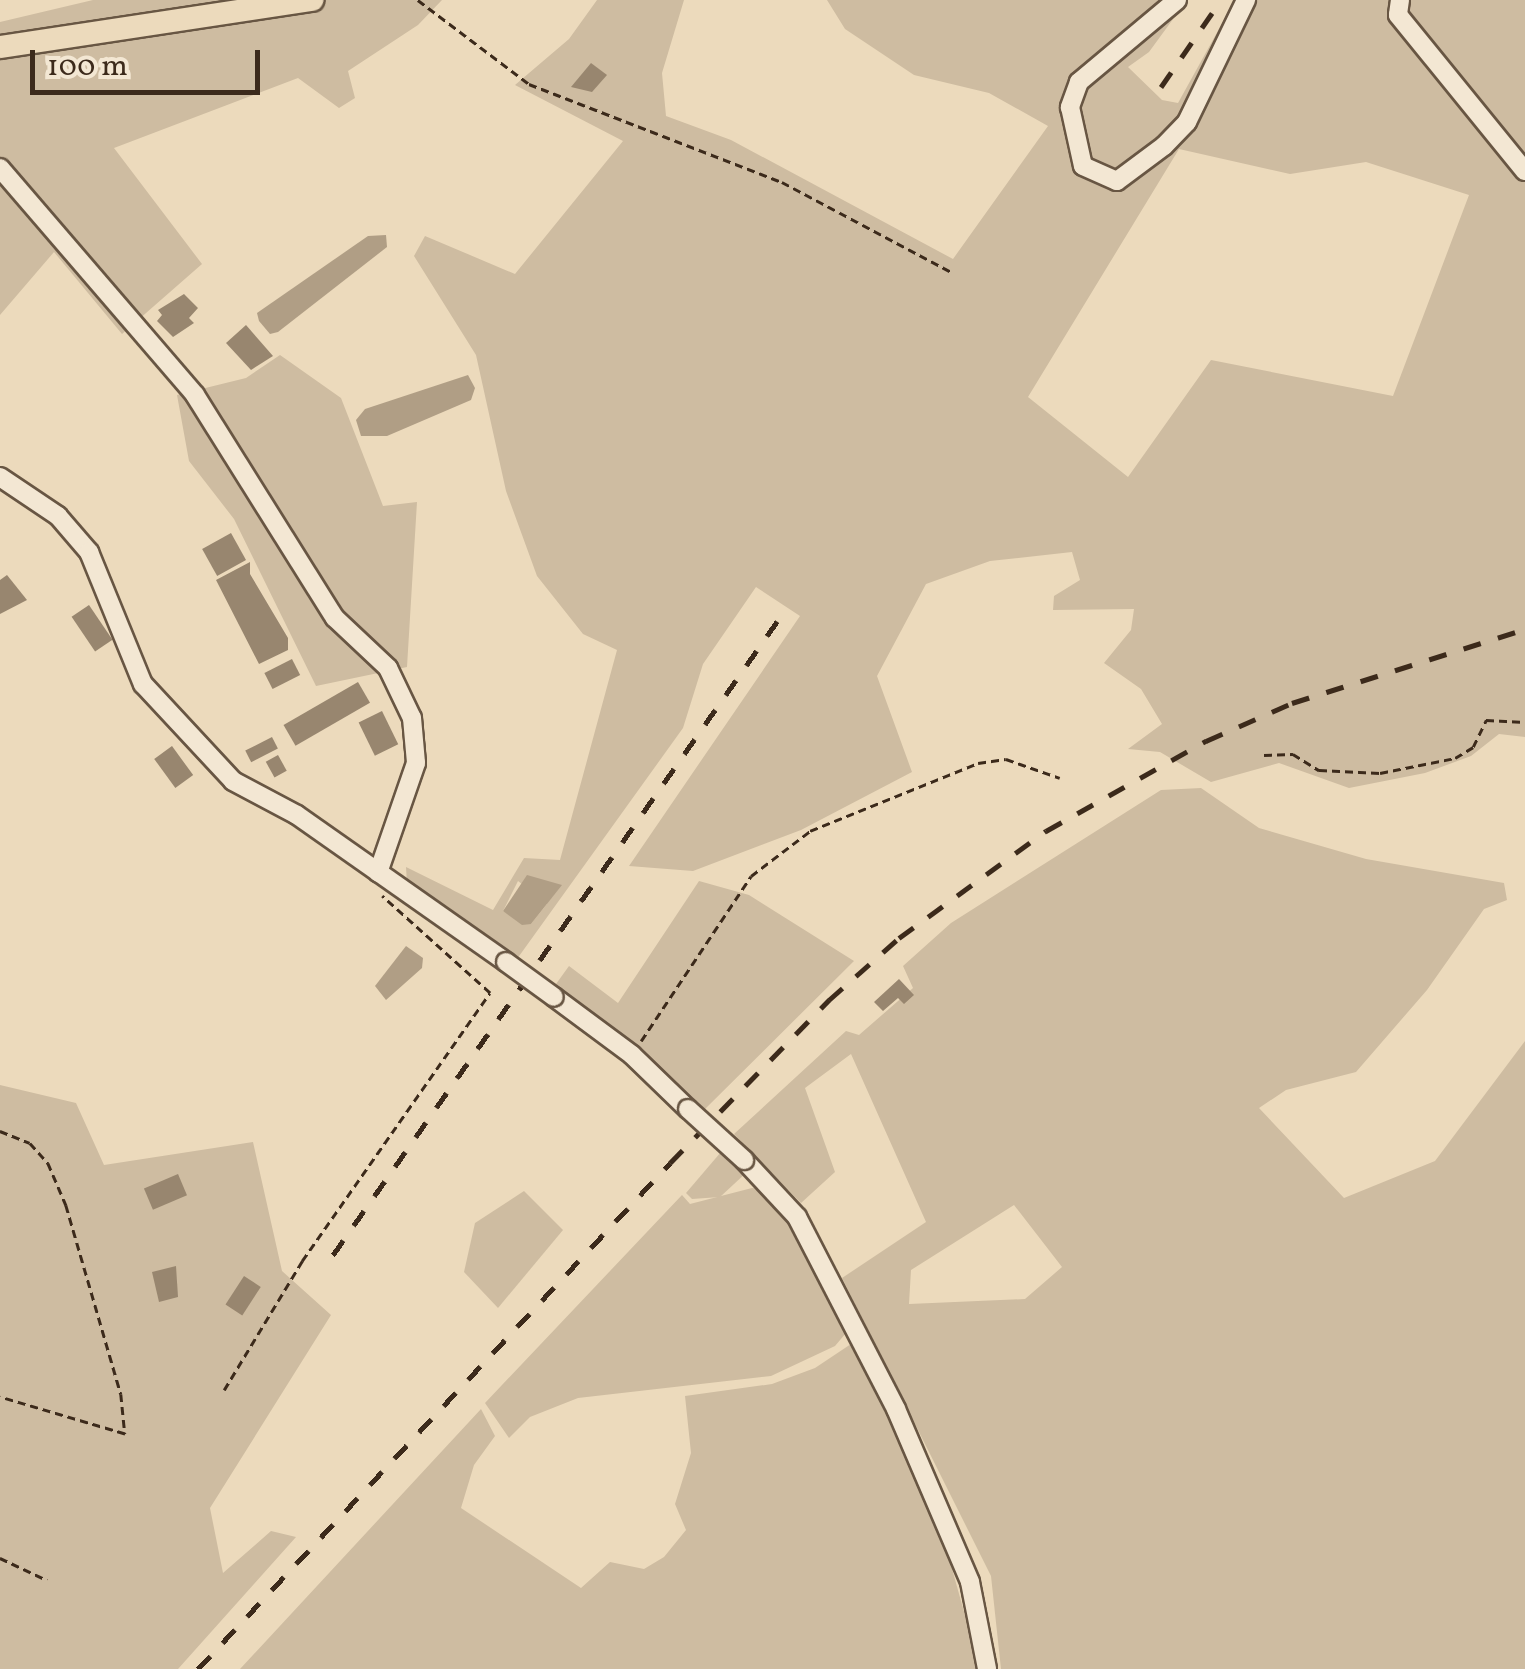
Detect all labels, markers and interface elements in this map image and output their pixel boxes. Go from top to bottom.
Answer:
scale bar [35,30,265,92]
text: 100 m [47,46,128,88]

